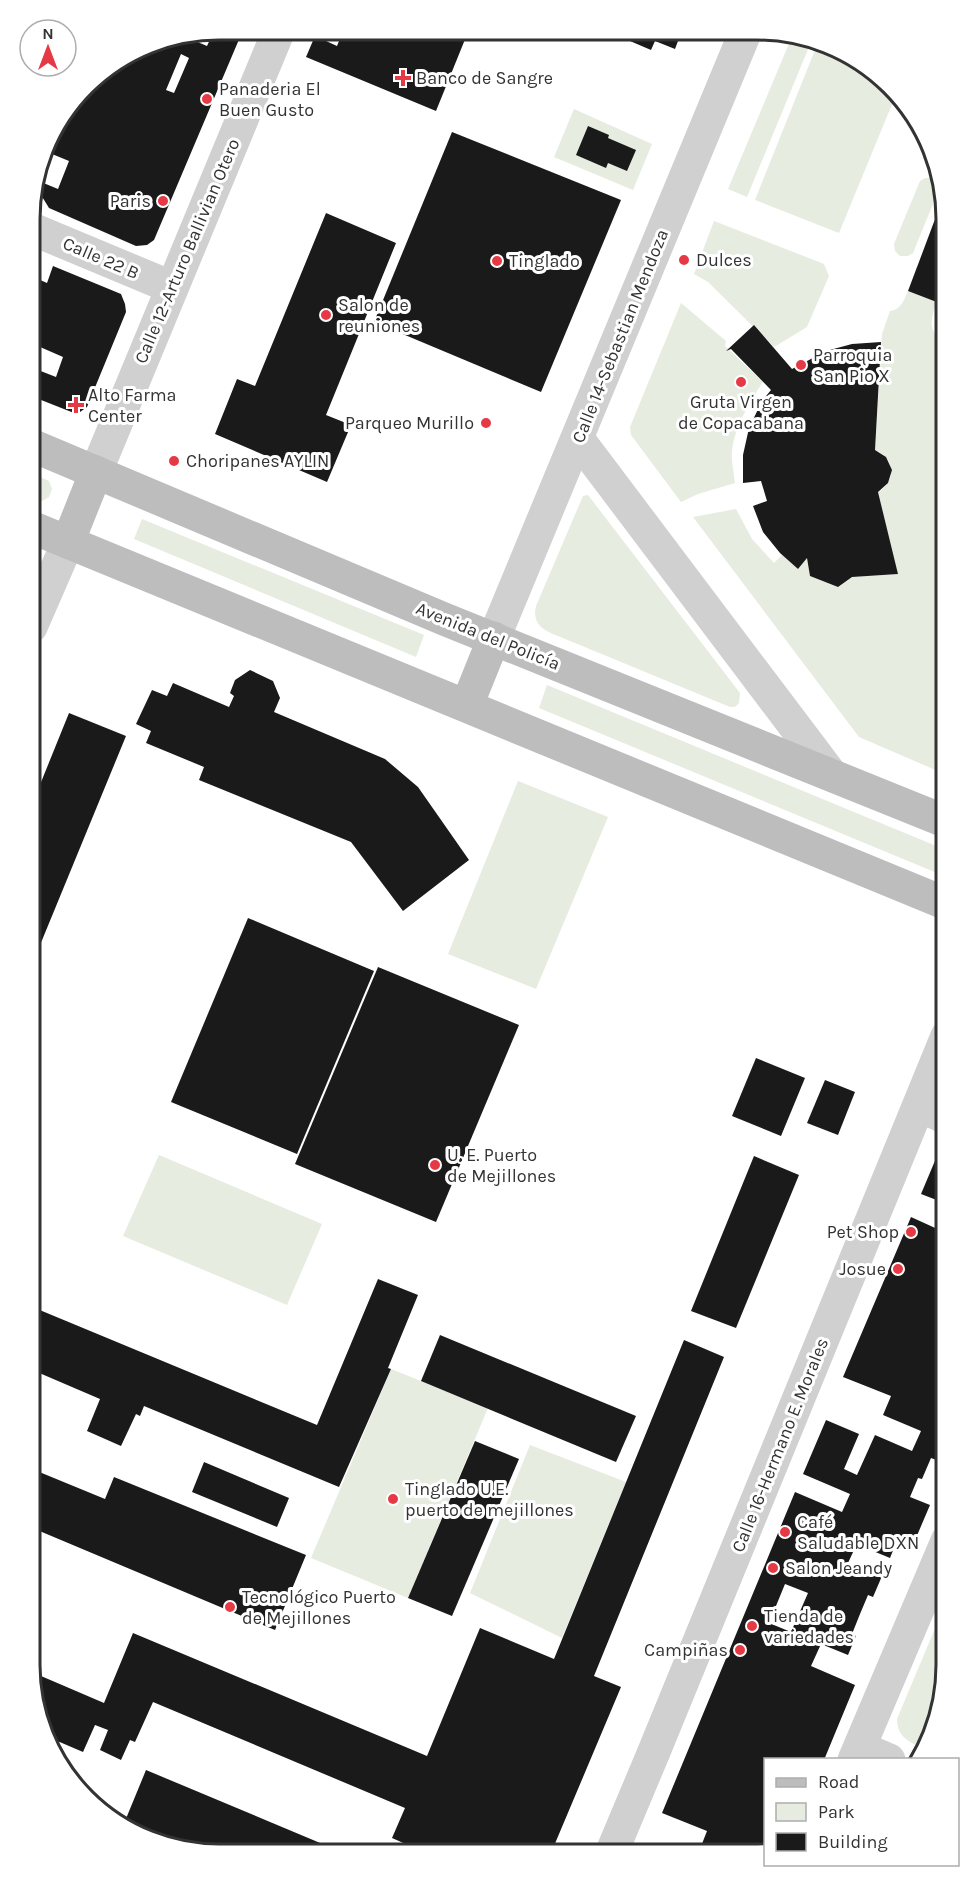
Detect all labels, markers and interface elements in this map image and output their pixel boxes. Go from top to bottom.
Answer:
north arrow [18,18,78,78]
text: N [42,24,54,43]
place label: Banco de Sangre [416,67,553,89]
marker: Banco de Sangre [394,69,412,87]
place label: Panaderia El Buen Gusto [219,78,321,121]
marker: Panaderia El Buen Gusto [200,92,214,106]
street label: Calle 12-Arturo Ballivian Otero [130,135,244,367]
place label: Paris [110,190,151,212]
marker: Paris [156,194,170,208]
street label: Calle 14-Sebastian Mendoza [567,226,673,446]
street label: Calle 22 B [59,232,143,284]
place label: Dulces [696,249,752,271]
place label: Tinglado [509,250,580,272]
marker: Dulces [677,253,691,267]
marker: Tinglado [490,254,504,268]
place label: Salon de reuniones [338,294,420,337]
marker: Salon de reuniones [319,308,333,322]
place label: Parroquia San Pio X [813,344,892,387]
marker: Parroquia San Pio X [794,358,808,372]
marker: Gruta Virgen de Copacabana [734,375,748,389]
place label: Alto Farma Center [88,384,176,427]
place label: Gruta Virgen de Copacabana [678,391,804,434]
marker: Alto Farma Center [69,398,83,412]
place label: Parqueo Murillo [345,412,474,434]
marker: Parqueo Murillo [479,416,493,430]
place label: Choripanes AYLIN [186,450,329,472]
marker: Choripanes AYLIN [167,454,181,468]
street label: Avenida del Policía [413,597,563,675]
place label: U. E. Puerto de Mejillones [447,1144,556,1187]
marker: U. E. Puerto de Mejillones [428,1158,442,1172]
place label: Pet Shop [827,1221,899,1243]
marker: Pet Shop [904,1225,918,1239]
place label: Josue [839,1258,886,1280]
marker: Josue [891,1262,905,1276]
street label: Calle 16-Hermano E. Morales [727,1335,833,1555]
place label: Tinglado U.E. puerto de mejillones [405,1478,574,1521]
marker: Tinglado U.E. puerto de mejillones [386,1492,400,1506]
place label: Café Saludable DXN [797,1511,919,1554]
marker: Café Saludable DXN [778,1525,792,1539]
place label: Salon Jeandy [785,1557,893,1579]
marker: Salon Jeandy [766,1561,780,1575]
place label: Tecnológico Puerto de Mejillones [242,1586,396,1629]
marker: Tecnológico Puerto de Mejillones [223,1600,237,1614]
place label: Tienda de variedades [764,1605,854,1648]
marker: Tienda de variedades [745,1619,759,1633]
place label: Campiñas [644,1639,728,1661]
marker: Campiñas [733,1643,747,1657]
legend [764,1758,959,1866]
text: Road [818,1771,859,1793]
text: Park [818,1801,855,1823]
text: Building [818,1831,888,1853]

